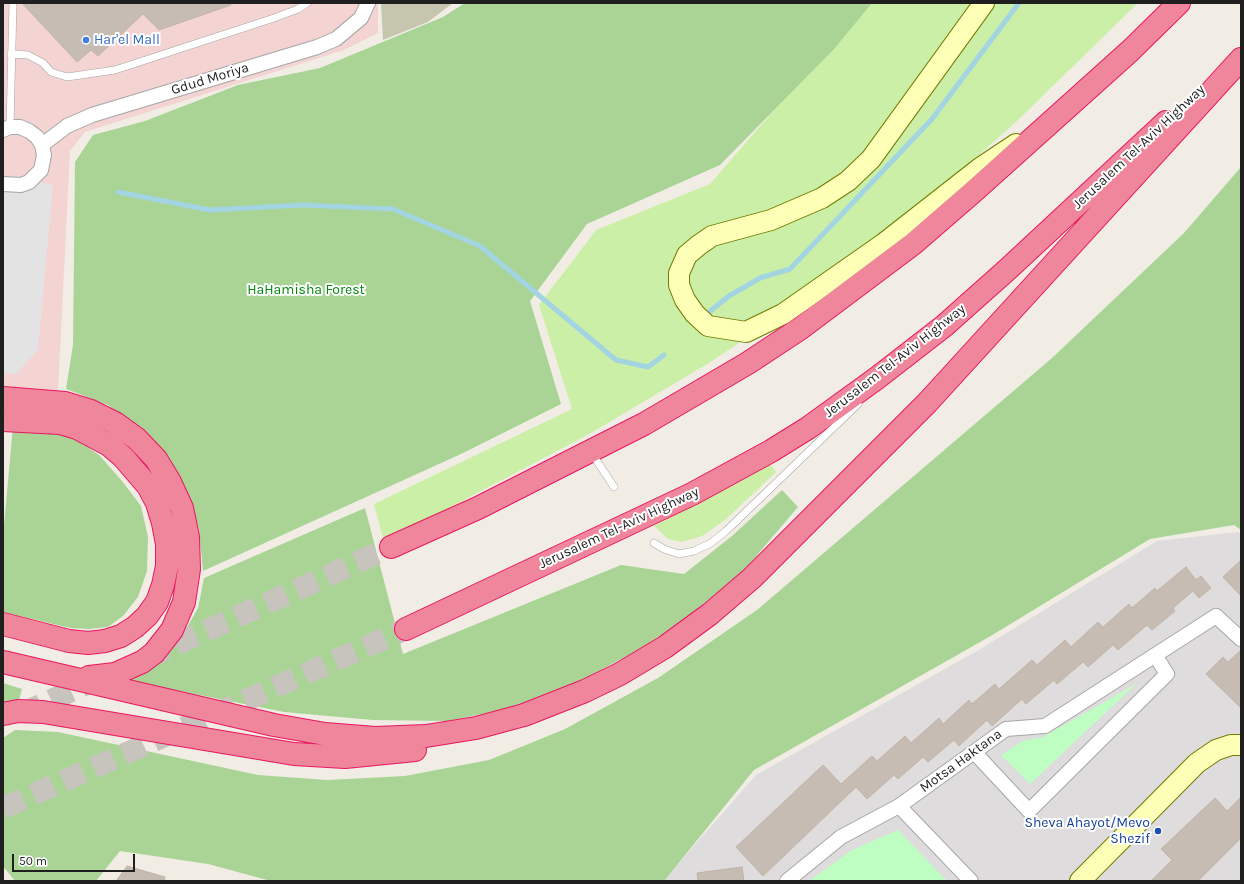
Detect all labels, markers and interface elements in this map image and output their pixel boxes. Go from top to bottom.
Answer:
place label: Har'el Mall [94,32,160,48]
marker: Har'el Mall [81,35,91,45]
street label: Gdud Moriya [169,59,251,99]
street label: Jerusalem Tel-Aviv Highway [1069,81,1209,213]
park label: HaHamisha Forest [247,282,365,298]
street label: Jerusalem Tel-Aviv Highway [821,301,969,421]
street label: Jerusalem Tel-Aviv Highway [536,484,702,572]
street label: Motsa Haktana [917,726,1005,796]
place label: Sheva Ahayot/Mevo Shezif [1024,815,1150,848]
marker: Sheva Ahayot/Mevo Shezif [1153,826,1163,836]
scale bar [14,846,137,872]
text: 50 m [19,854,47,868]

